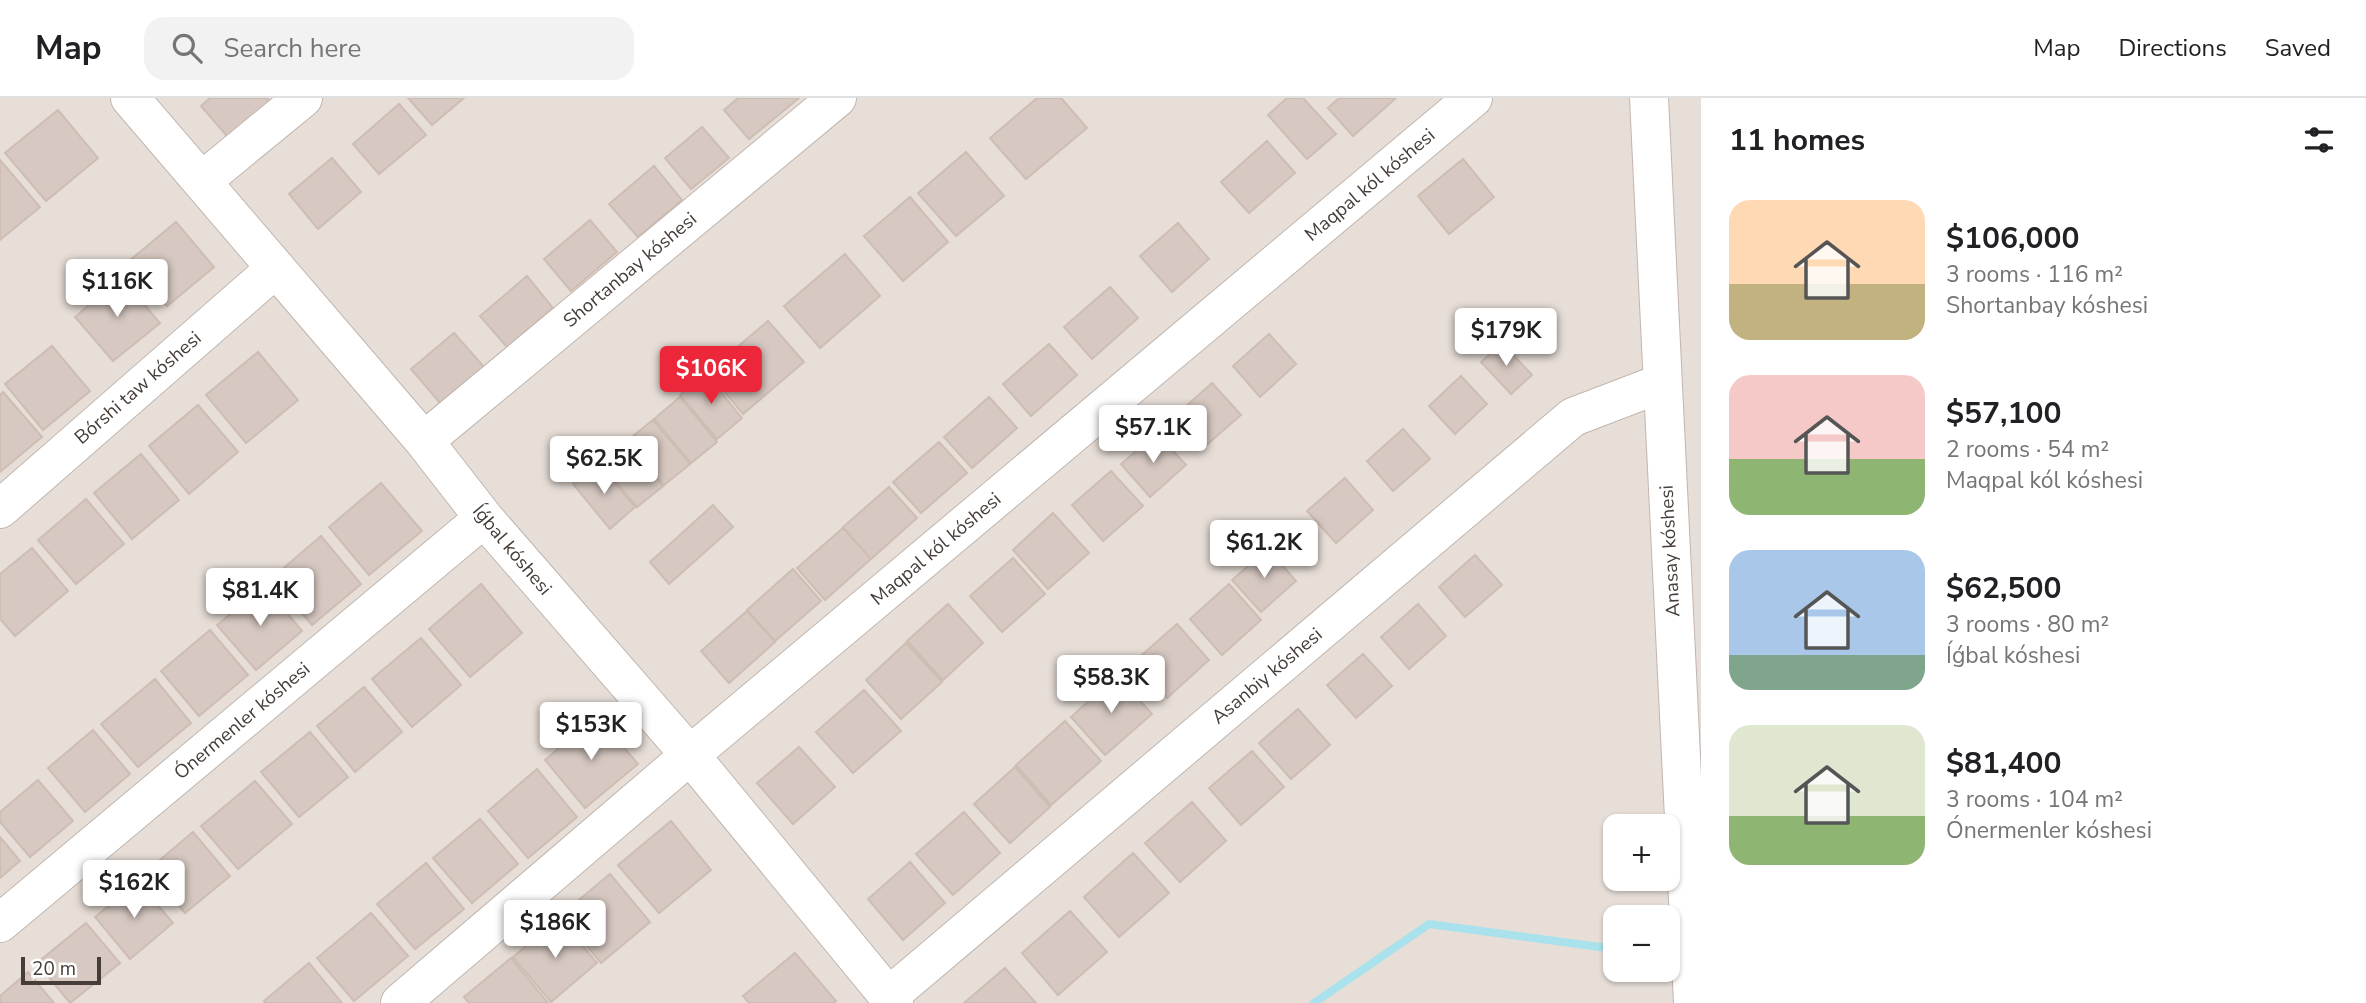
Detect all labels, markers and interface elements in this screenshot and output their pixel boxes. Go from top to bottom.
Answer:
search box [144,17,634,80]
text: Map [35,26,102,71]
icon: search [168,29,206,67]
text: Search here [224,31,361,66]
text: Map [2033,32,2080,64]
text: Directions [2118,32,2227,64]
text: Saved [2265,32,2331,64]
text: 11 homes [1729,120,1865,161]
icon: filters [2300,121,2338,159]
street label: Maqpal kól kóshesi [1299,123,1441,247]
street label: Shortanbay kóshesi [558,206,702,334]
text: $106,000 [1946,218,2079,259]
icon: home [1785,228,1869,312]
text: 3 rooms · 116 m² [1946,259,2123,290]
pin: $116K [68,260,166,319]
text: $116K [82,266,152,297]
text: Shortanbay kóshesi [1946,290,2148,321]
pin: $179K [1457,308,1555,368]
text: $179K [1471,315,1541,346]
street label: Bórshi taw kóshesi [69,326,207,450]
pin: $106K [662,346,760,406]
text: $106K [676,353,746,384]
text: $57,100 [1946,393,2061,434]
icon: home [1785,403,1869,487]
pin: $57.1K [1096,406,1210,465]
text: $57.1K [1115,412,1191,443]
text: 2 rooms · 54 m² [1946,434,2109,465]
pin: $62.5K [547,436,661,496]
text: $62.5K [566,443,642,474]
text: Maqpal kól kóshesi [1946,465,2143,496]
street label: Anasay kóshesi [1654,484,1686,618]
street label: Maqpal kól kóshesi [865,487,1007,611]
street label: Íǵbal kóshesi [466,499,558,601]
pin: $61.2K [1207,520,1321,580]
text: $61.2K [1226,527,1302,558]
pin: $81.4K [203,568,317,628]
text: $62,500 [1946,568,2061,609]
text: $81.4K [222,575,298,606]
icon: home [1785,578,1869,662]
text: 3 rooms · 80 m² [1946,609,2109,640]
street label: Asanbiy kóshesi [1206,622,1328,730]
text: Íǵbal kóshesi [1946,640,2080,671]
street label: Ónermenler kóshesi [168,656,316,786]
pin: $58.3K [1054,656,1168,715]
text: $58.3K [1073,662,1149,693]
pin: $153K [542,702,640,762]
text: $153K [556,709,626,740]
text: $81,400 [1946,743,2061,784]
icon: home [1785,753,1869,837]
text: 3 rooms · 104 m² [1946,784,2123,815]
map controls [1603,814,1680,982]
button: + [1603,814,1680,891]
text: Ónermenler kóshesi [1946,815,2152,846]
pin: $162K [85,860,183,920]
text: $162K [99,867,169,898]
pin: $186K [506,900,604,960]
button: − [1603,905,1680,982]
text: $186K [520,907,590,938]
scale bar [21,954,102,986]
text: 20 m [32,956,76,982]

